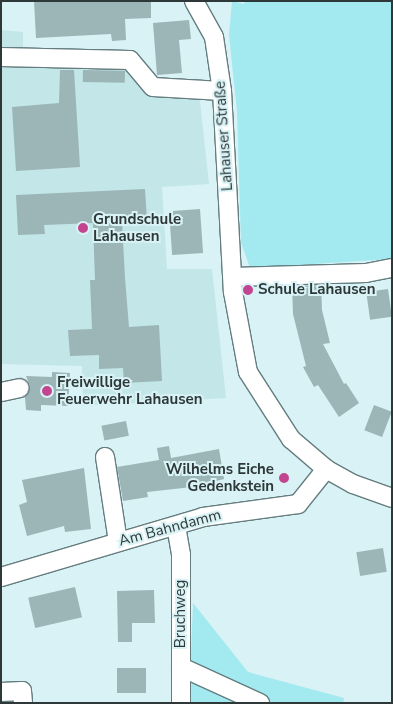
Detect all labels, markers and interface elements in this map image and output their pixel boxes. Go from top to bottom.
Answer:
street label: Lahauser Straße [211,80,237,192]
place label: Grundschule Lahausen [93,210,181,245]
marker: Grundschule Lahausen [77,222,89,234]
place label: Schule Lahausen [258,281,375,299]
marker: Schule Lahausen [242,284,254,296]
place label: Freiwillige Feuerwehr Lahausen [57,373,202,408]
marker: Freiwillige Feuerwehr Lahausen [41,385,53,397]
place label: Wilhelms Eiche Gedenkstein [166,460,274,495]
marker: Wilhelms Eiche Gedenkstein [278,472,290,484]
street label: Am Bahndamm [117,506,223,550]
street label: Bruchweg [172,580,190,648]

